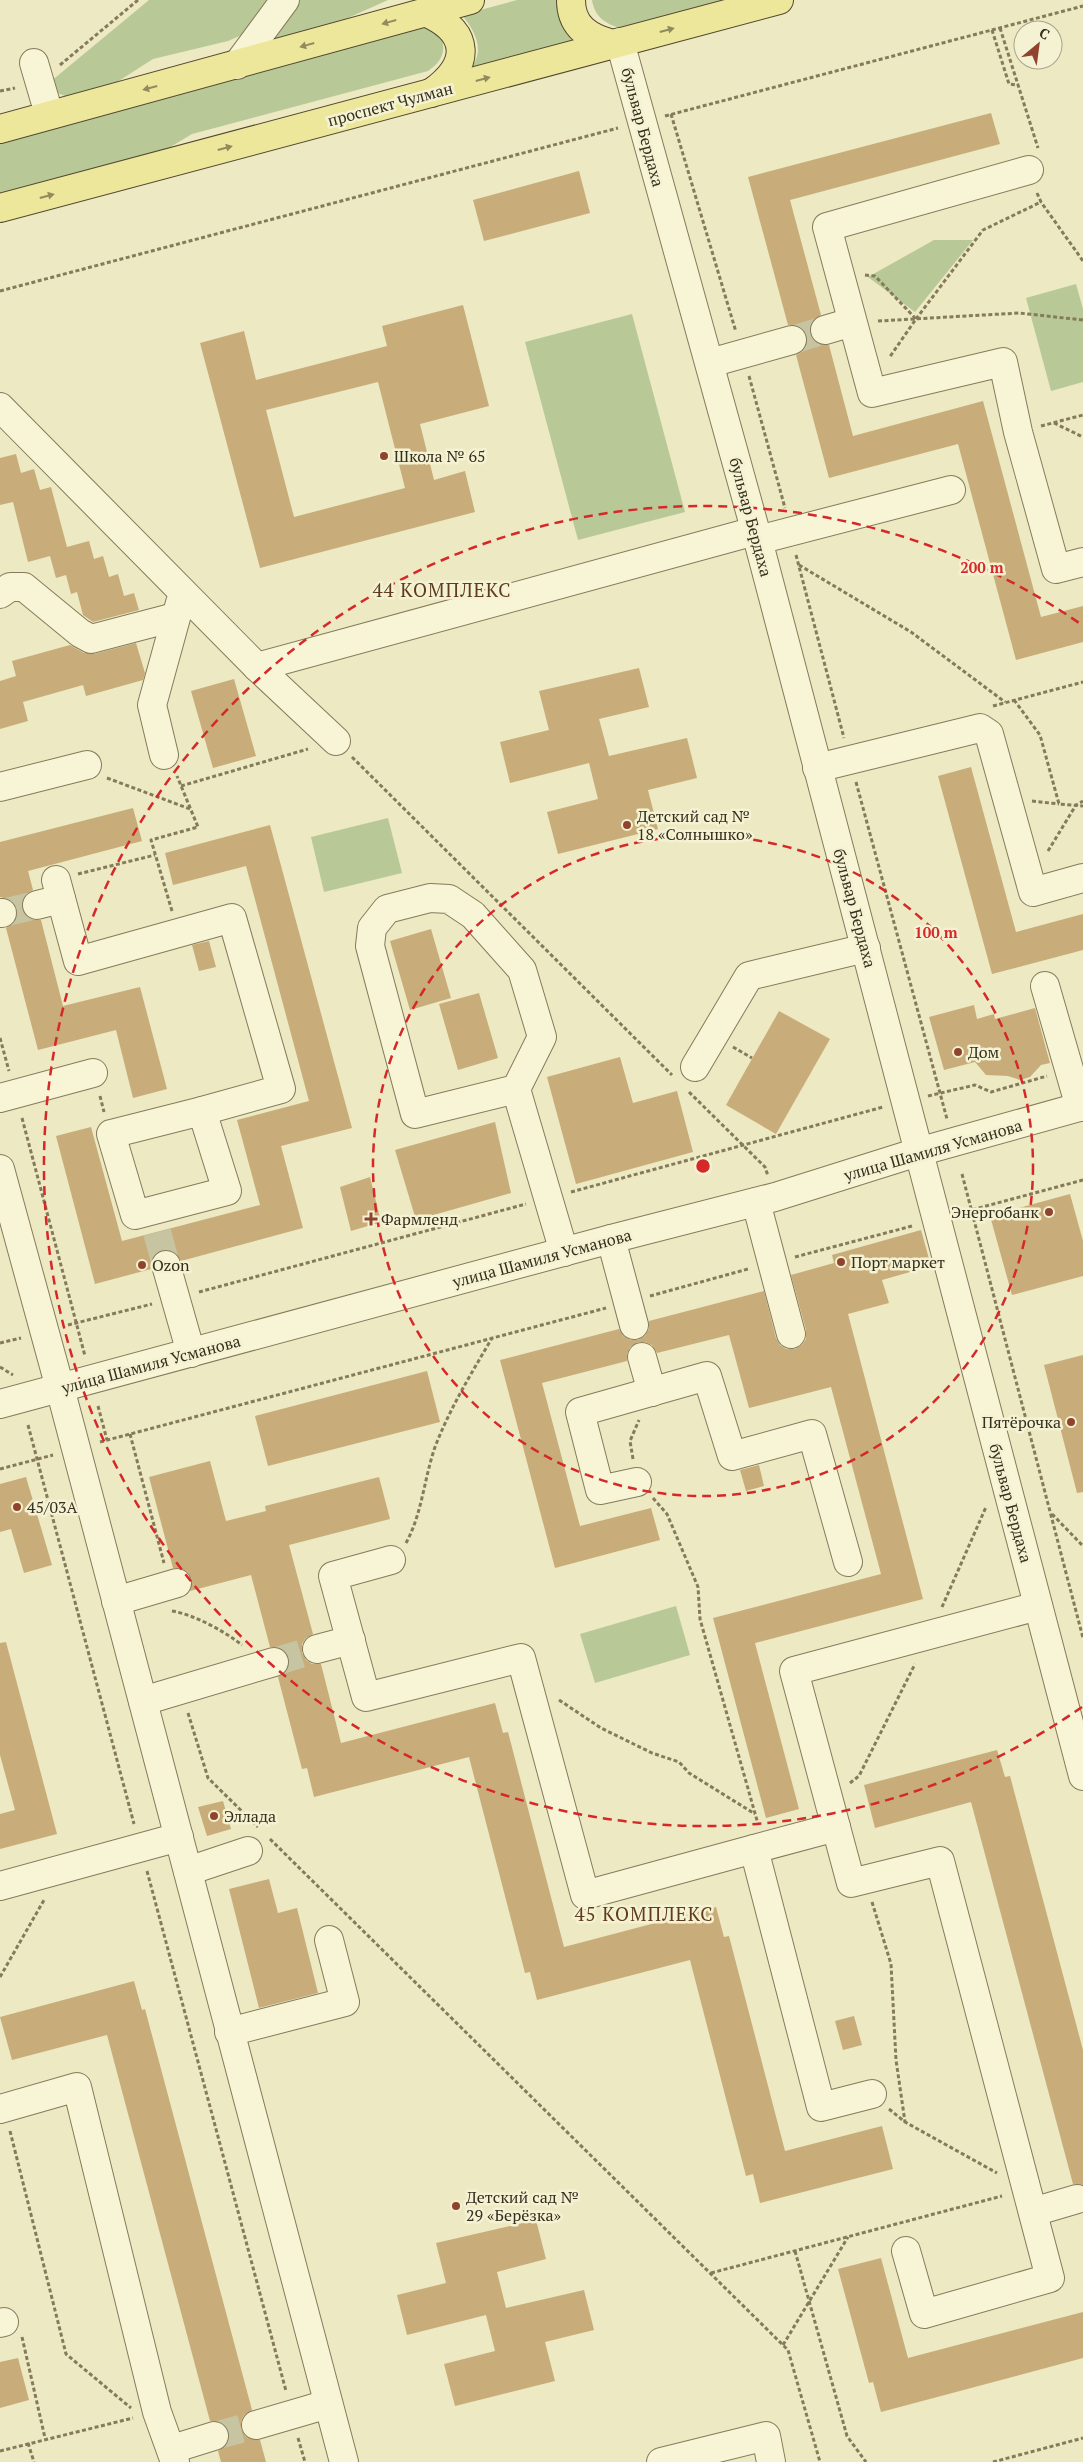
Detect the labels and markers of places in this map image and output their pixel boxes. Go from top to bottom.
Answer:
place label: Школа № 65 [394,445,485,467]
marker: Школа № 65 [378,450,390,462]
place label: Детский сад № 18 «Солнышко» [637,805,753,845]
marker: Детский сад № 18 «Солнышко» [621,819,633,831]
place label: Дом [968,1041,1000,1063]
marker: Дом [952,1046,964,1058]
centre of rings [694,1157,712,1175]
place label: Энергобанк [951,1201,1039,1223]
marker: Энергобанк [1043,1206,1055,1218]
place label: Фармленд [381,1208,458,1230]
marker: Фармленд [365,1213,377,1225]
place label: Порт маркет [851,1251,945,1273]
place label: Ozon [152,1254,190,1276]
marker: Порт маркет [835,1256,847,1268]
marker: Ozon [136,1259,148,1271]
place label: Пятёрочка [982,1411,1061,1433]
marker: Пятёрочка [1065,1416,1077,1428]
place label: 45/03А [27,1496,78,1518]
marker: 45/03А [11,1501,23,1513]
place label: Эллада [224,1805,276,1827]
marker: Эллада [208,1810,220,1822]
place label: Детский сад № 29 «Берёзка» [466,2186,579,2226]
marker: Детский сад № 29 «Берёзка» [450,2200,462,2212]

